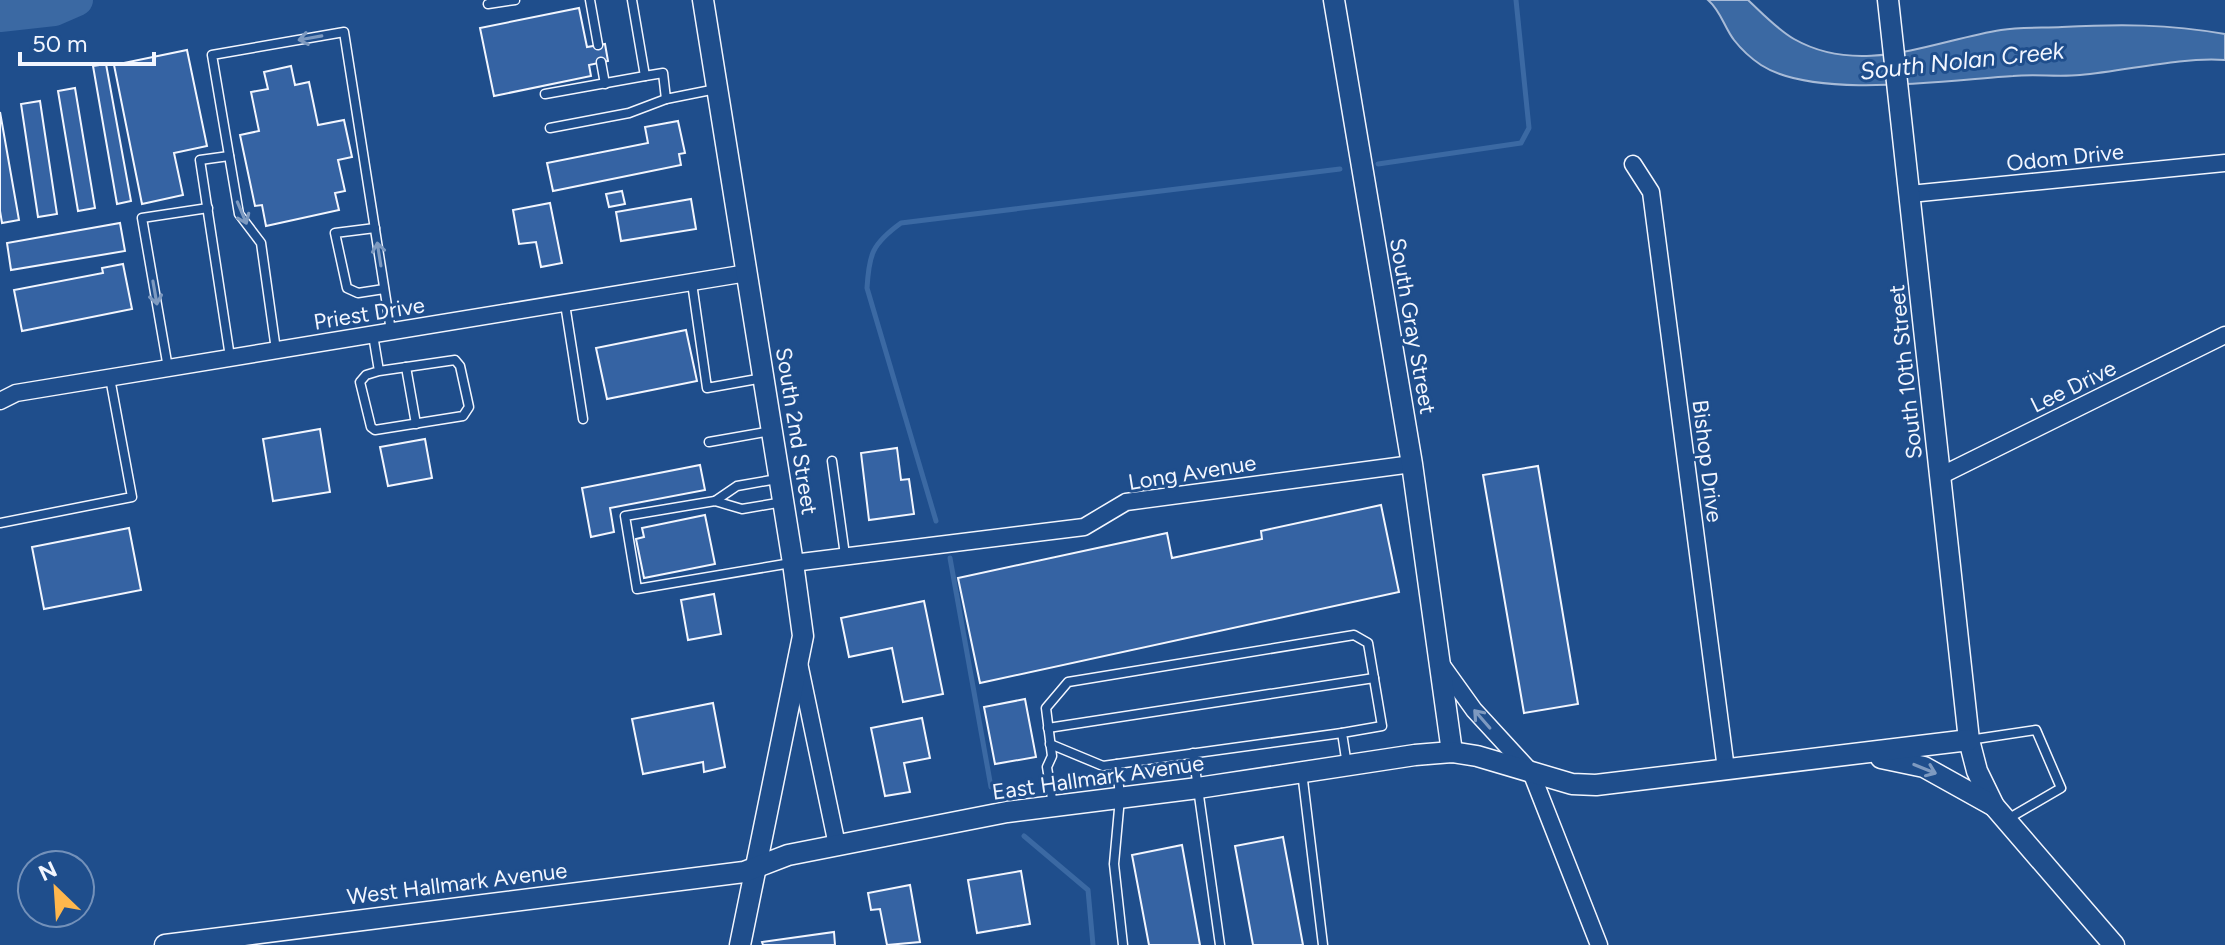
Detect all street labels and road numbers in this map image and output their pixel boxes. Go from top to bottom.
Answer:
street label: Odom Drive [2005,138,2125,177]
street label: South Gray Street [1384,236,1441,416]
street label: South 10th Street [1883,283,1928,461]
street label: Priest Drive [312,291,427,336]
street label: South 2nd Street [770,345,823,517]
street label: Lee Drive [2026,354,2120,419]
street label: Bishop Drive [1687,398,1728,524]
street label: Long Avenue [1126,449,1258,496]
street label: East Hallmark Avenue [990,749,1206,806]
street label: West Hallmark Avenue [345,857,569,910]

